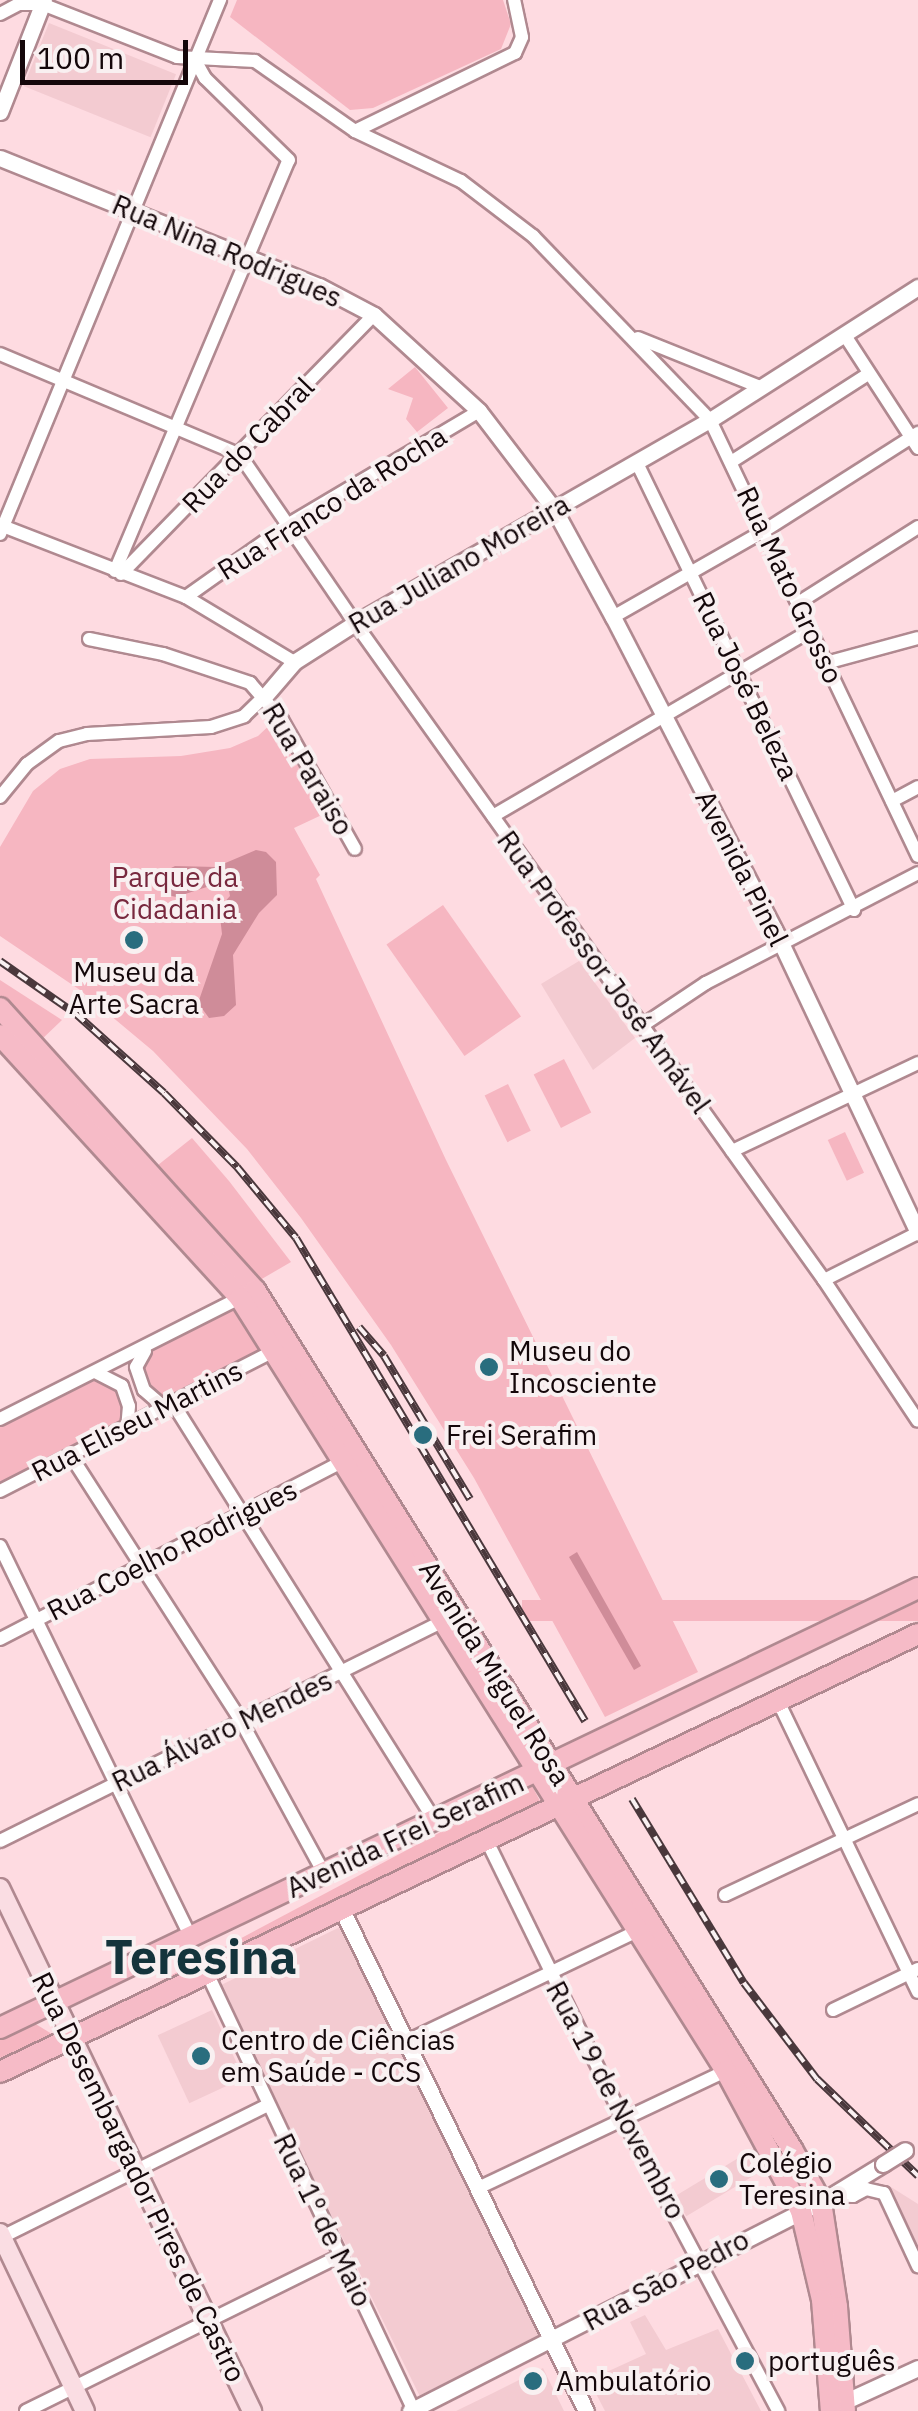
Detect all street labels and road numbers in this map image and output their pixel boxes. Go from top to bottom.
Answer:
street label: Rua Nina Rodrigues [107,187,347,315]
street label: Rua do Cabral [175,370,321,520]
street label: Rua Franco da Rocha [211,419,453,587]
street label: Rua Mato Grosso [730,481,850,689]
street label: Rua Juliano Moreira [343,487,575,641]
street label: Rua José Beleza [686,586,806,786]
street label: Rua Paraiso [255,697,361,841]
street label: Avenida Pinel [688,785,796,951]
street label: Rua Professor José Amável [490,824,718,1120]
street label: Rua Eliseu Martins [26,1353,248,1489]
street label: Rua Coelho Rodrigues [41,1472,303,1628]
street label: Avenida Miguel Rosa [412,1554,578,1792]
street label: Rua Álvaro Mendes [106,1663,338,1799]
street label: Avenida Frei Serafim [281,1765,529,1905]
street label: Rua Desembargador Pires de Castro [25,1967,253,2387]
street label: Rua 19 de Novembro [539,1975,693,2225]
street label: Rua 1º de Maio [267,2128,379,2312]
street label: Rua São Pedro [577,2222,755,2338]

